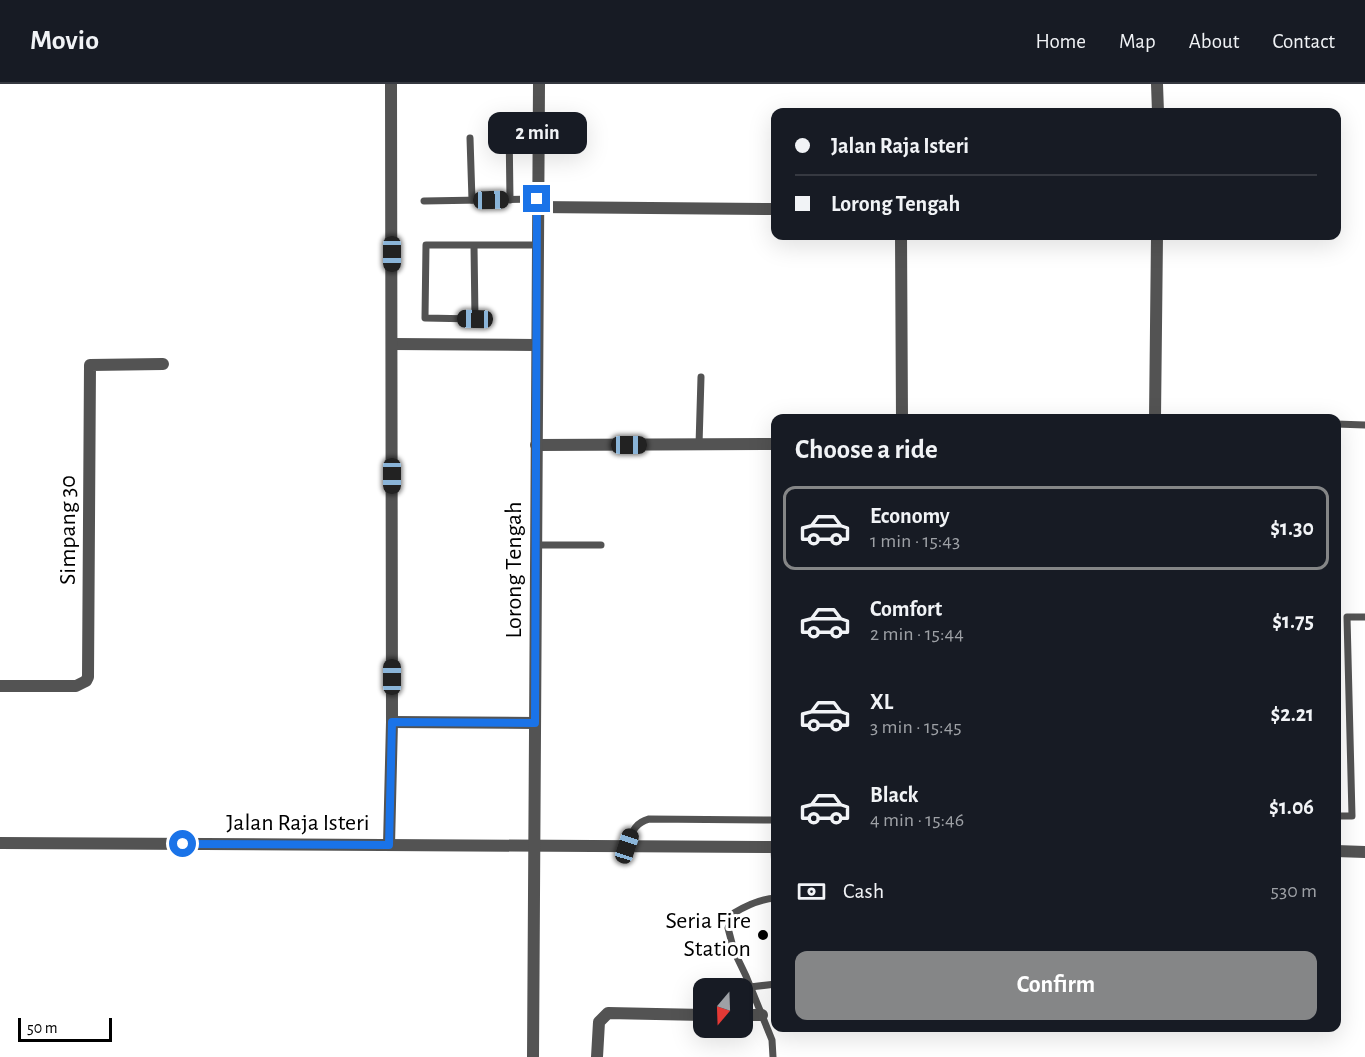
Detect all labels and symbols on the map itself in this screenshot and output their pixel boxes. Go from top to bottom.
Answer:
callout: 2 min [488,112,586,154]
route end [523,185,550,212]
car [473,191,509,209]
car [383,236,401,272]
car [457,310,493,328]
car [611,436,647,454]
car [383,458,401,494]
street label: Simpang 30 [56,475,80,585]
street label: Lorong Tengah [502,501,526,639]
car [383,659,401,695]
street label: Jalan Raja Isteri [226,811,370,835]
car [613,826,641,866]
route start [169,830,196,857]
place label: Seria Fire Station [665,909,751,961]
marker: Seria Fire Station [756,928,770,942]
north arrow [693,978,753,1038]
scale bar [18,1015,112,1042]

